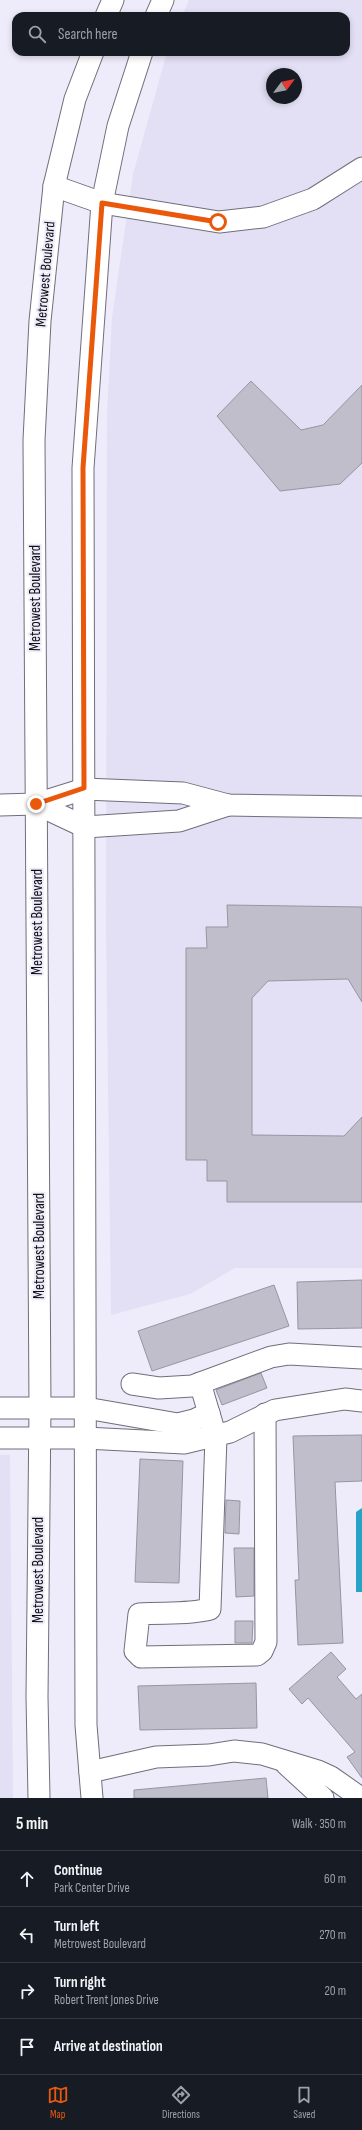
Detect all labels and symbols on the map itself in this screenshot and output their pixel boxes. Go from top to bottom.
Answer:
north arrow [266,68,302,104]
route start [209,213,227,231]
street label: Metrowest Boulevard [31,220,60,328]
street label: Metrowest Boulevard [26,545,45,651]
route end [27,795,45,813]
street label: Metrowest Boulevard [28,869,47,975]
street label: Metrowest Boulevard [30,1193,49,1299]
street label: Metrowest Boulevard [29,1517,48,1623]

